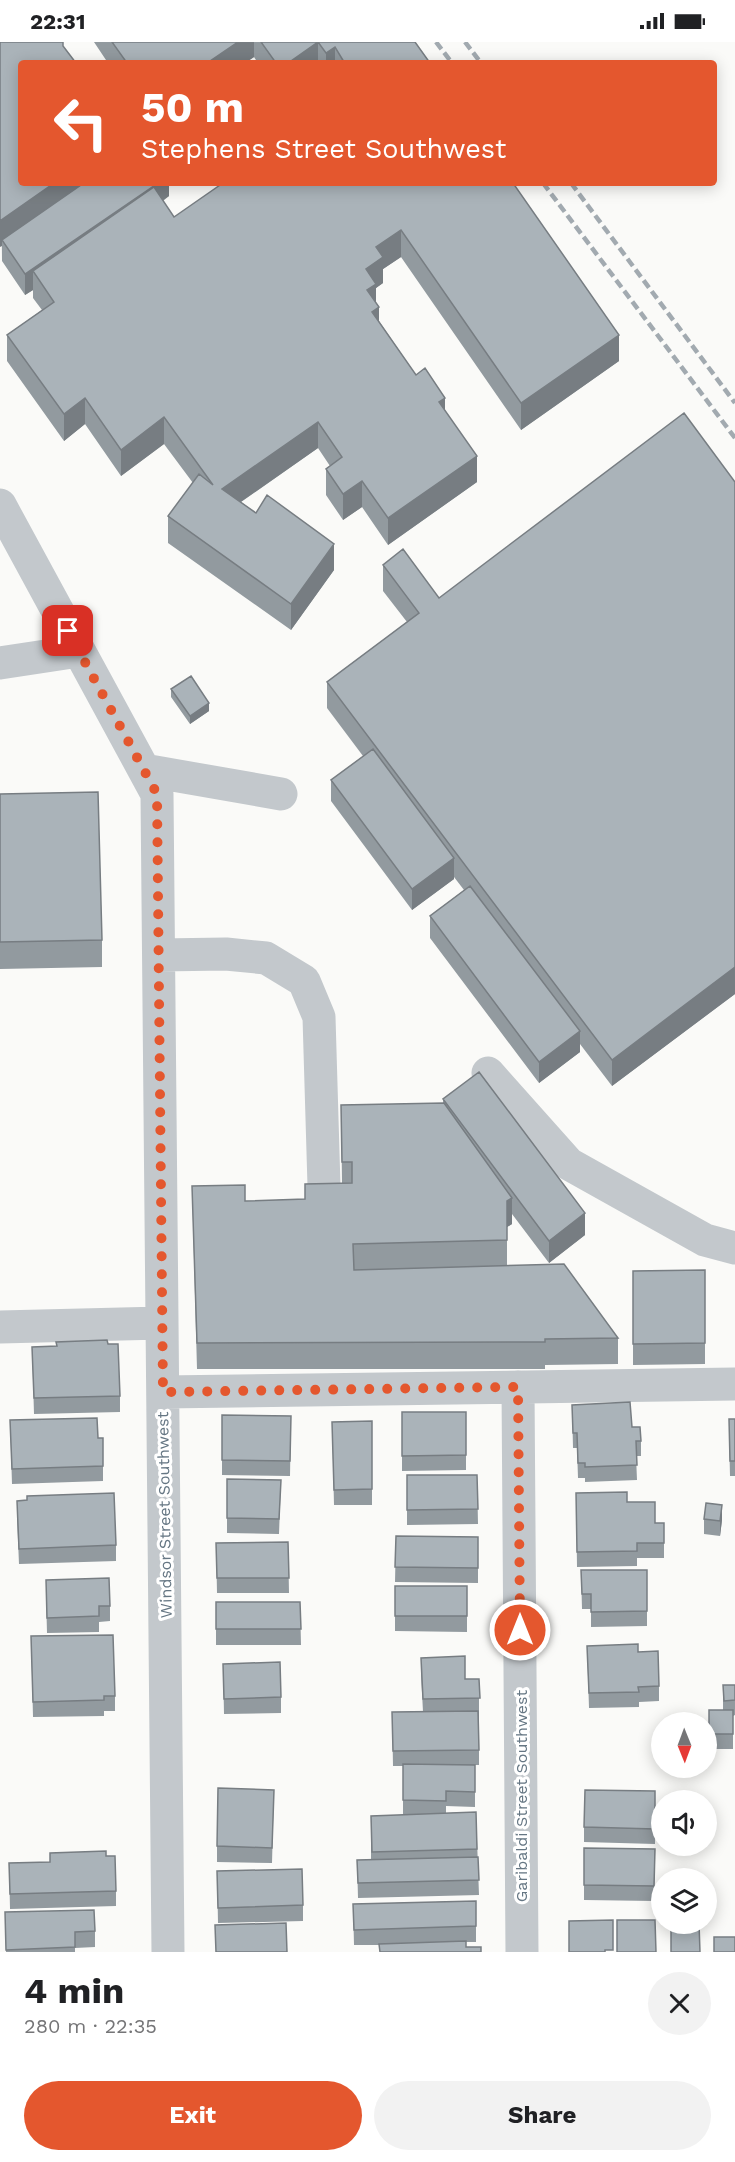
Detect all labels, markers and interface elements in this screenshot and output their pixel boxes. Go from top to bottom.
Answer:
text: 22:31 [30,9,85,34]
text: 50 m [141,83,244,132]
icon: left [42,84,120,162]
text: Stephens Street Southwest [141,133,506,165]
pin [42,605,93,656]
icon: arrive [51,614,84,647]
street label: Windsor Street Southwest [153,1411,176,1618]
position arrow [488,1598,552,1662]
street label: Garibaldi Street Southwest [512,1689,531,1902]
north arrow [651,1712,717,1778]
map controls [651,1712,717,1934]
button: sound [651,1790,717,1856]
button: layers [651,1868,717,1934]
text: 4 min [24,1970,124,2012]
button: close [648,1972,711,2035]
text: 280 m · 22:35 [24,2014,157,2038]
button: Exit [24,2081,362,2150]
button: Share [374,2081,711,2150]

